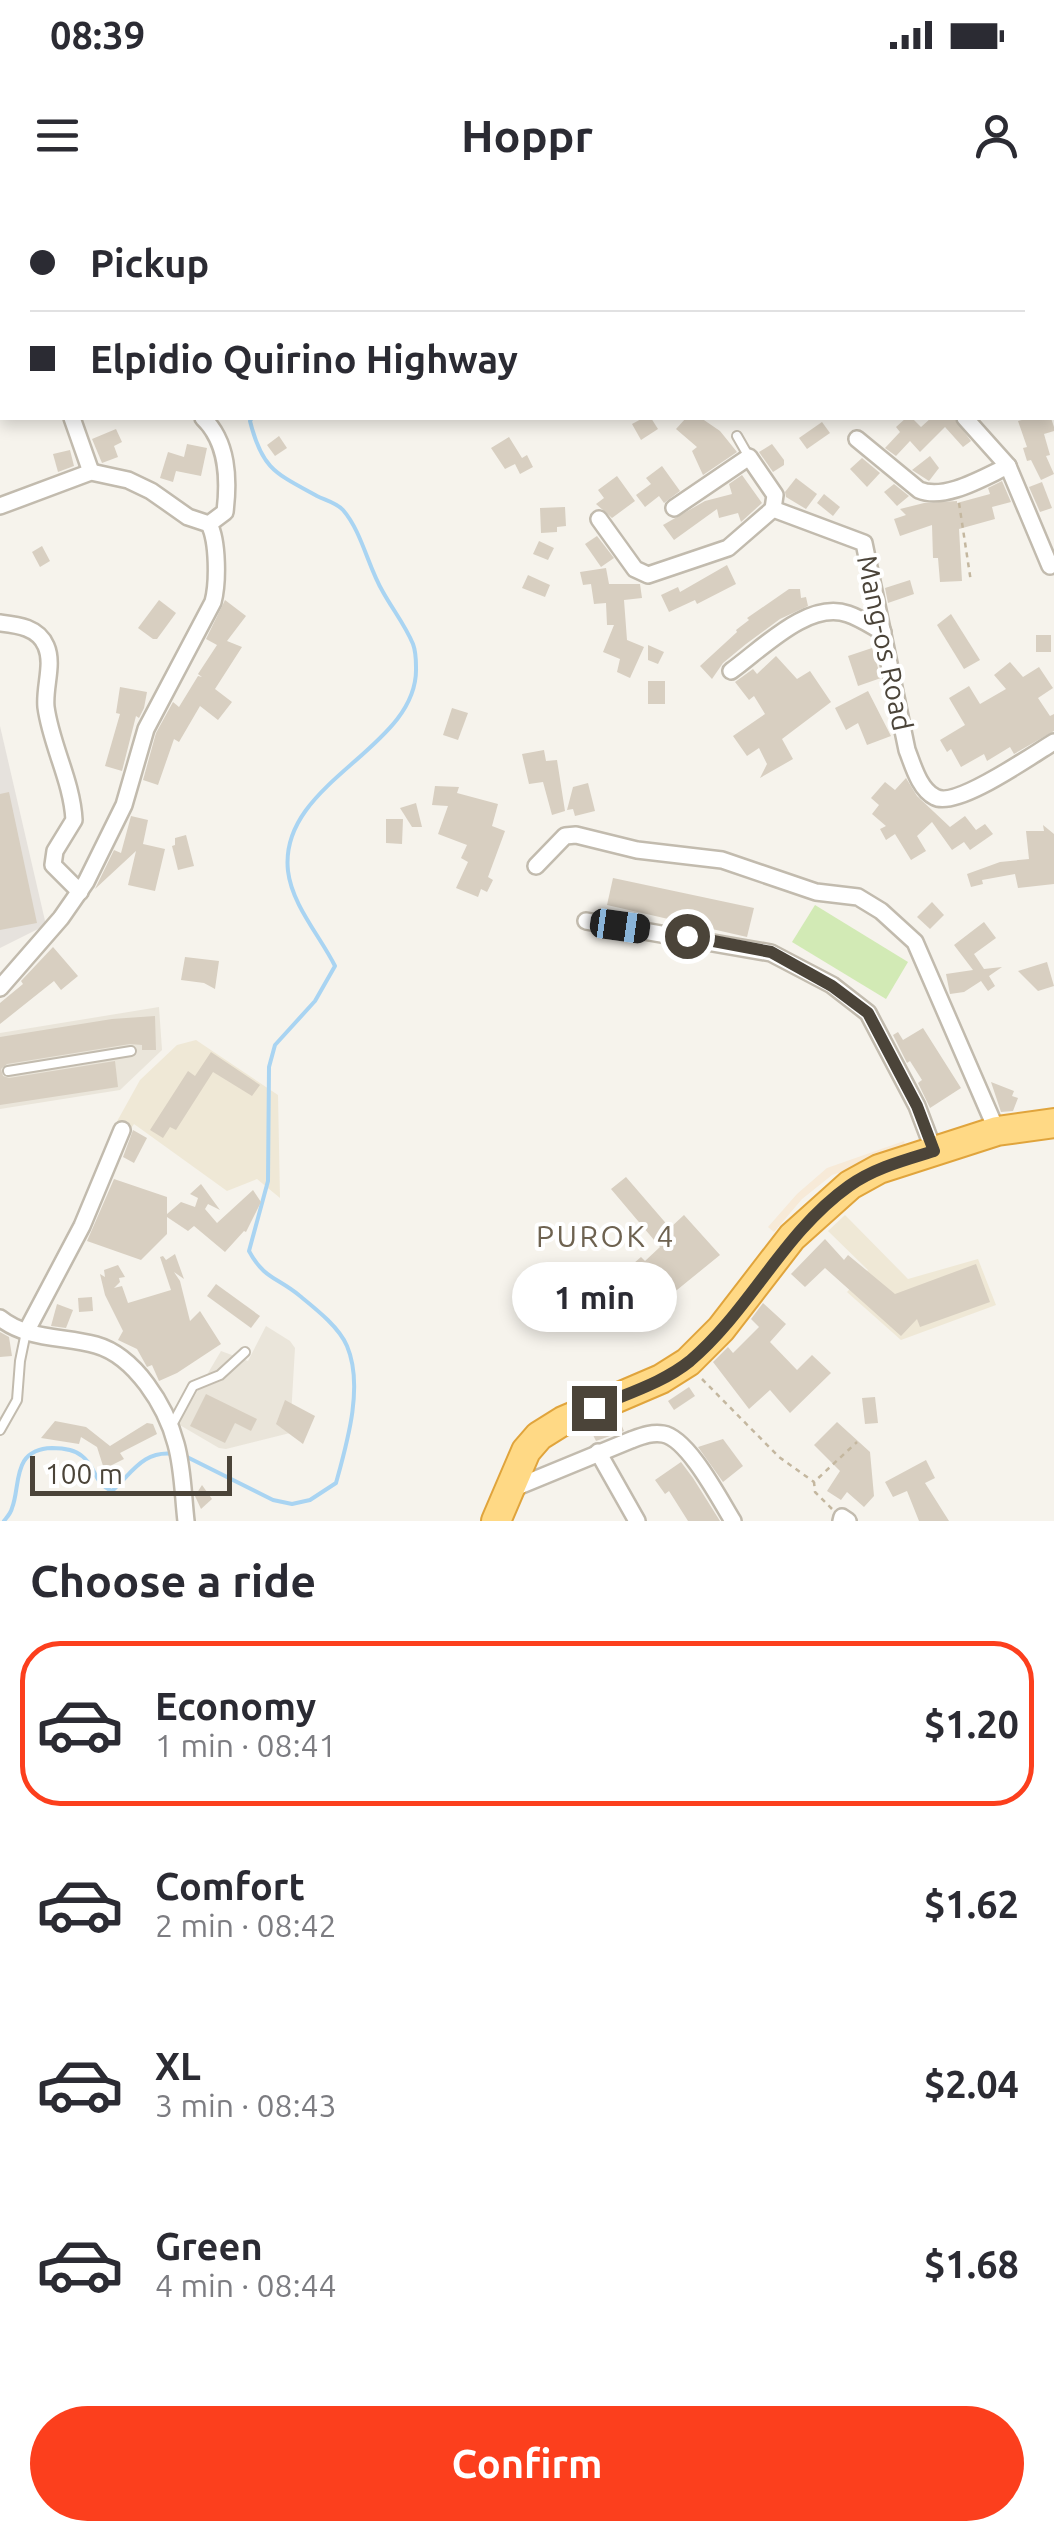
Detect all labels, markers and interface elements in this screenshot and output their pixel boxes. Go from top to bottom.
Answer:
text: 08:39 [50,14,145,56]
icon: menu [30,108,85,163]
icon: person [969,108,1024,163]
text: Hoppr [461,110,593,161]
text: Pickup [90,242,209,284]
text: Elpidio Quirino Highway [90,338,518,380]
street label: Mang-os Road [852,552,919,733]
car [588,907,652,945]
route start [665,914,710,959]
district label: PUROK 4 [536,1219,676,1253]
callout: 1 min [512,1263,676,1333]
text: 1 min [554,1279,635,1315]
route end [572,1386,617,1431]
scale bar [30,1451,232,1496]
text: 100 m [45,1458,123,1489]
text: Choose a ride [30,1555,316,1606]
icon: car [35,1679,125,1769]
text: Economy [155,1685,316,1727]
text: $1.20 [924,1703,1019,1745]
text: 1 min · 08:41 [155,1727,337,1763]
icon: car [35,1859,125,1949]
text: Comfort [155,1865,305,1907]
text: $1.62 [924,1883,1019,1925]
text: 2 min · 08:42 [155,1907,337,1943]
icon: car [35,2039,125,2129]
text: XL [155,2045,201,2087]
text: $2.04 [924,2063,1019,2105]
text: 3 min · 08:43 [155,2087,337,2123]
icon: car [35,2219,125,2309]
text: Green [155,2225,263,2267]
text: $1.68 [924,2243,1019,2285]
text: 4 min · 08:44 [155,2267,337,2303]
button: Confirm [30,2406,1024,2521]

